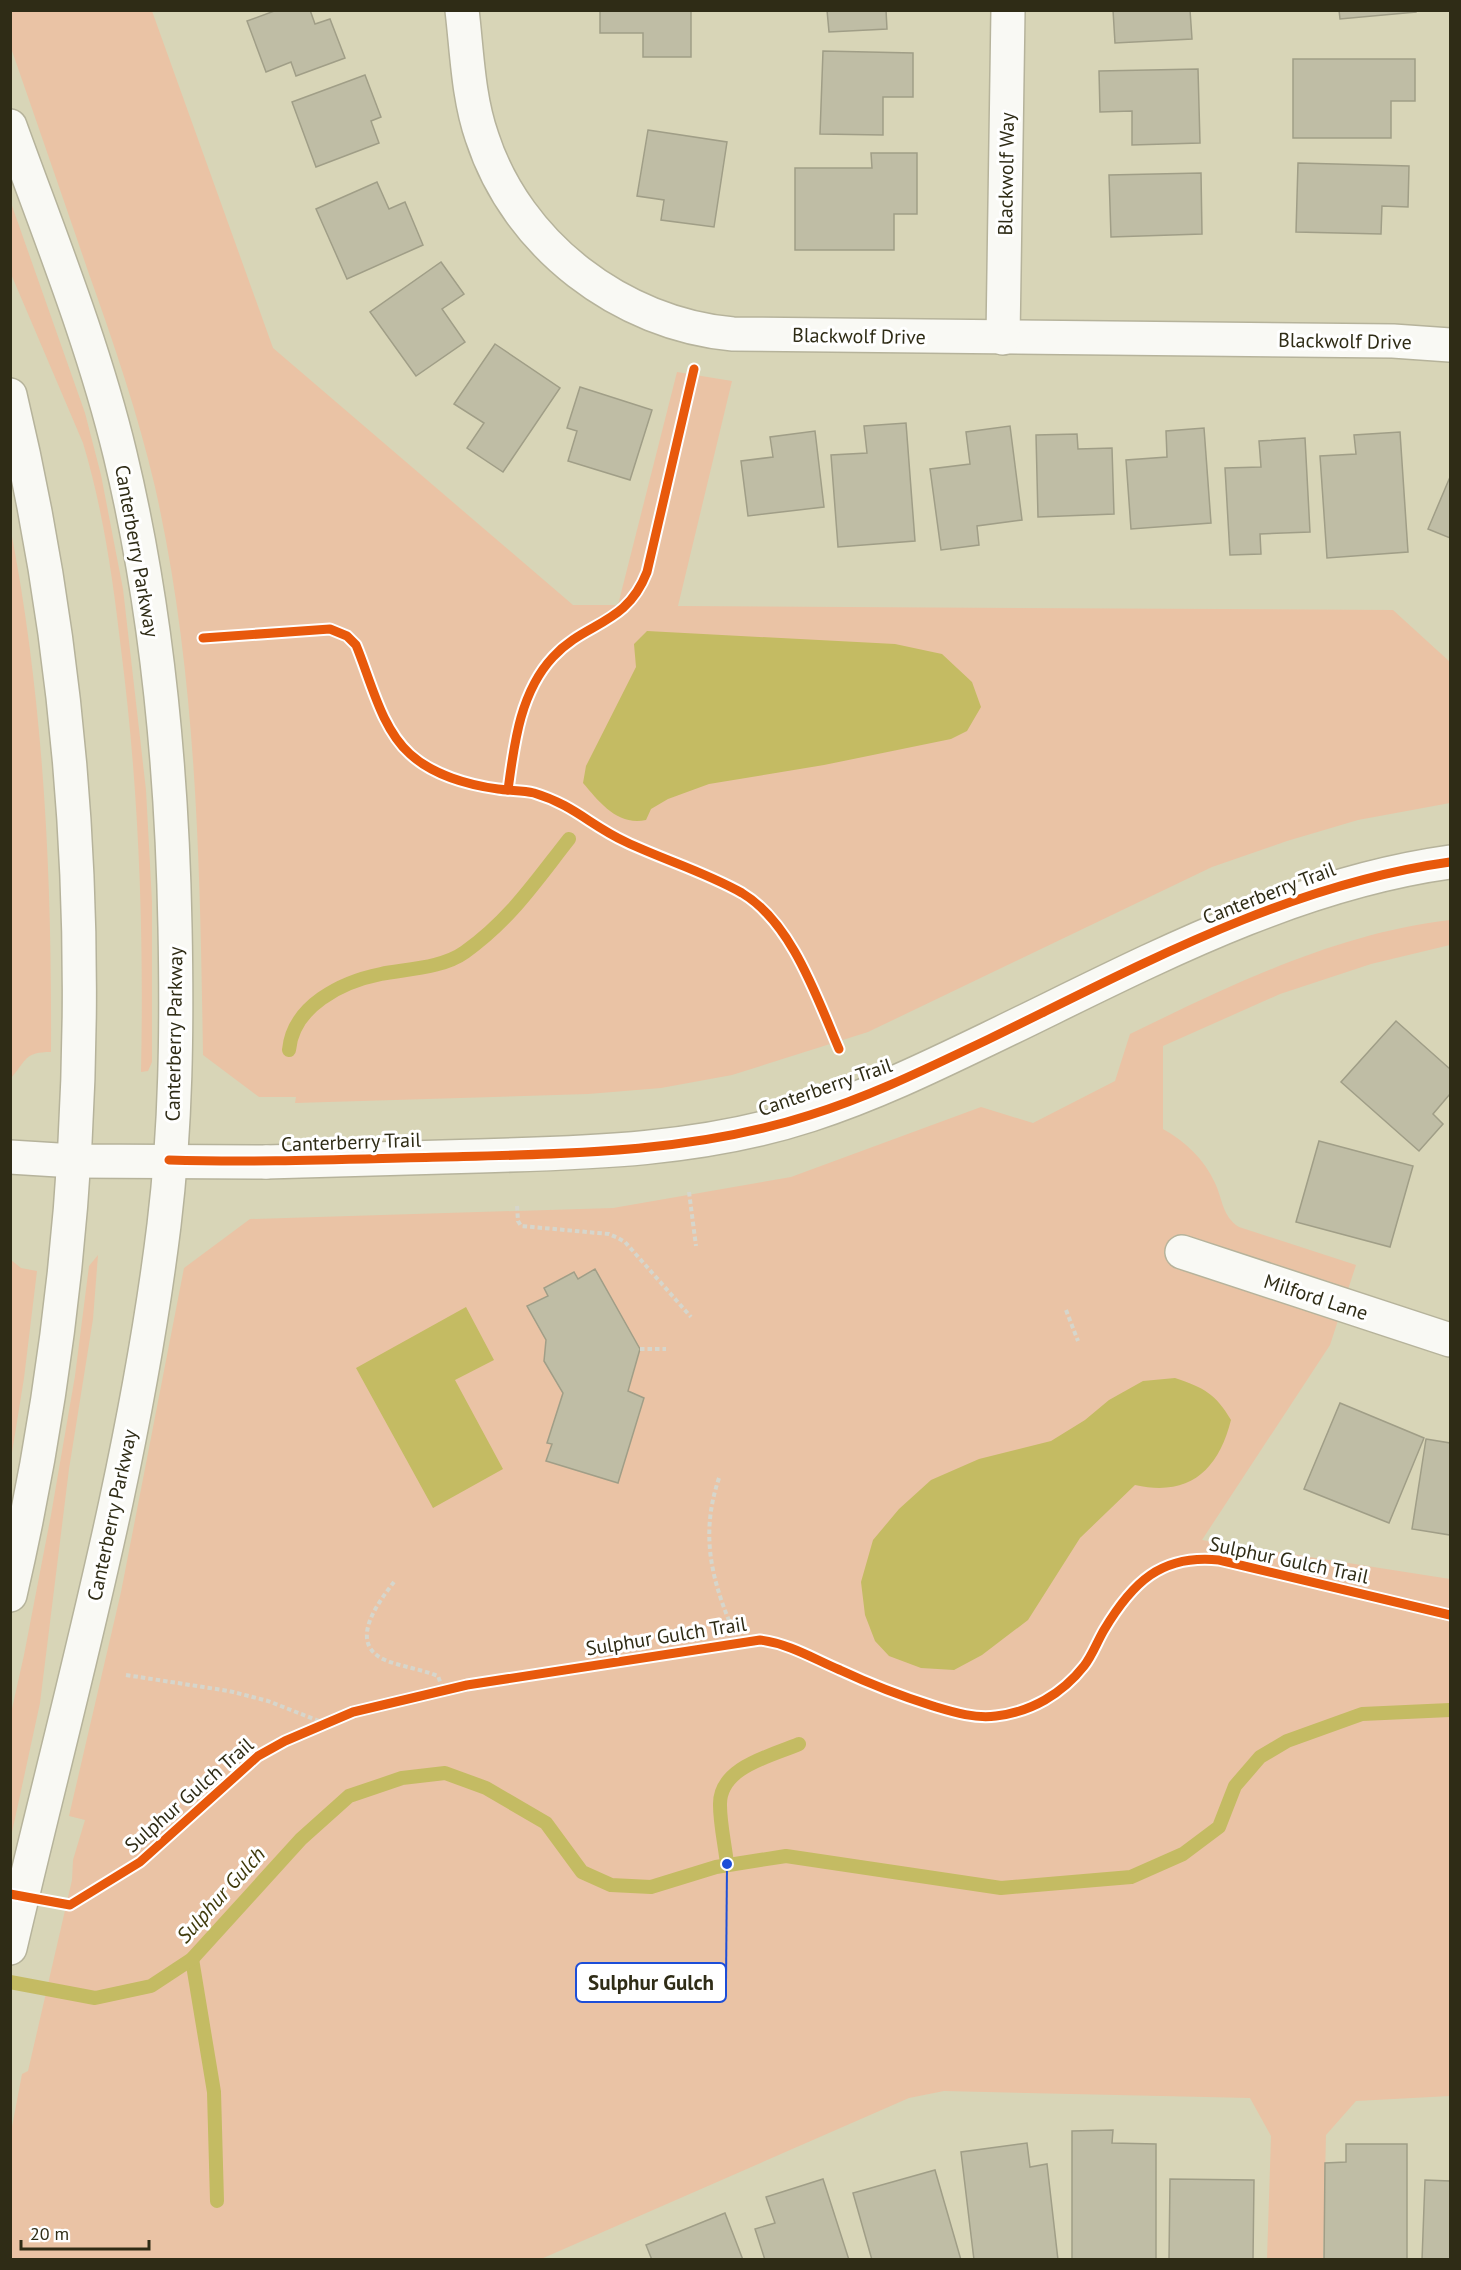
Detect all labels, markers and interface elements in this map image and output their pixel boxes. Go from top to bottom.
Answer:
street label: Blackwolf Way [992,111,1020,236]
street label: Blackwolf Drive [792,322,926,350]
street label: Blackwolf Drive [1278,327,1412,355]
street label: Canterberry Parkway [109,463,165,640]
street label: Canterberry Trail [1199,856,1339,930]
street label: Canterberry Parkway [159,946,189,1122]
street label: Canterberry Trail [754,1052,896,1122]
street label: Canterberry Trail [280,1127,422,1157]
street label: Milford Lane [1261,1268,1371,1326]
street label: Canterberry Parkway [81,1426,143,1603]
street label: Sulphur Gulch Trail [1207,1530,1371,1590]
street label: Sulphur Gulch Trail [584,1610,748,1662]
street label: Sulphur Gulch Trail [119,1732,259,1858]
water label: Sulphur Gulch [170,1841,271,1948]
callout: Sulphur Gulch [576,1963,726,2002]
text: Sulphur Gulch [588,1969,714,1996]
scale bar [21,2213,148,2251]
text: 20 m [30,2222,69,2245]

